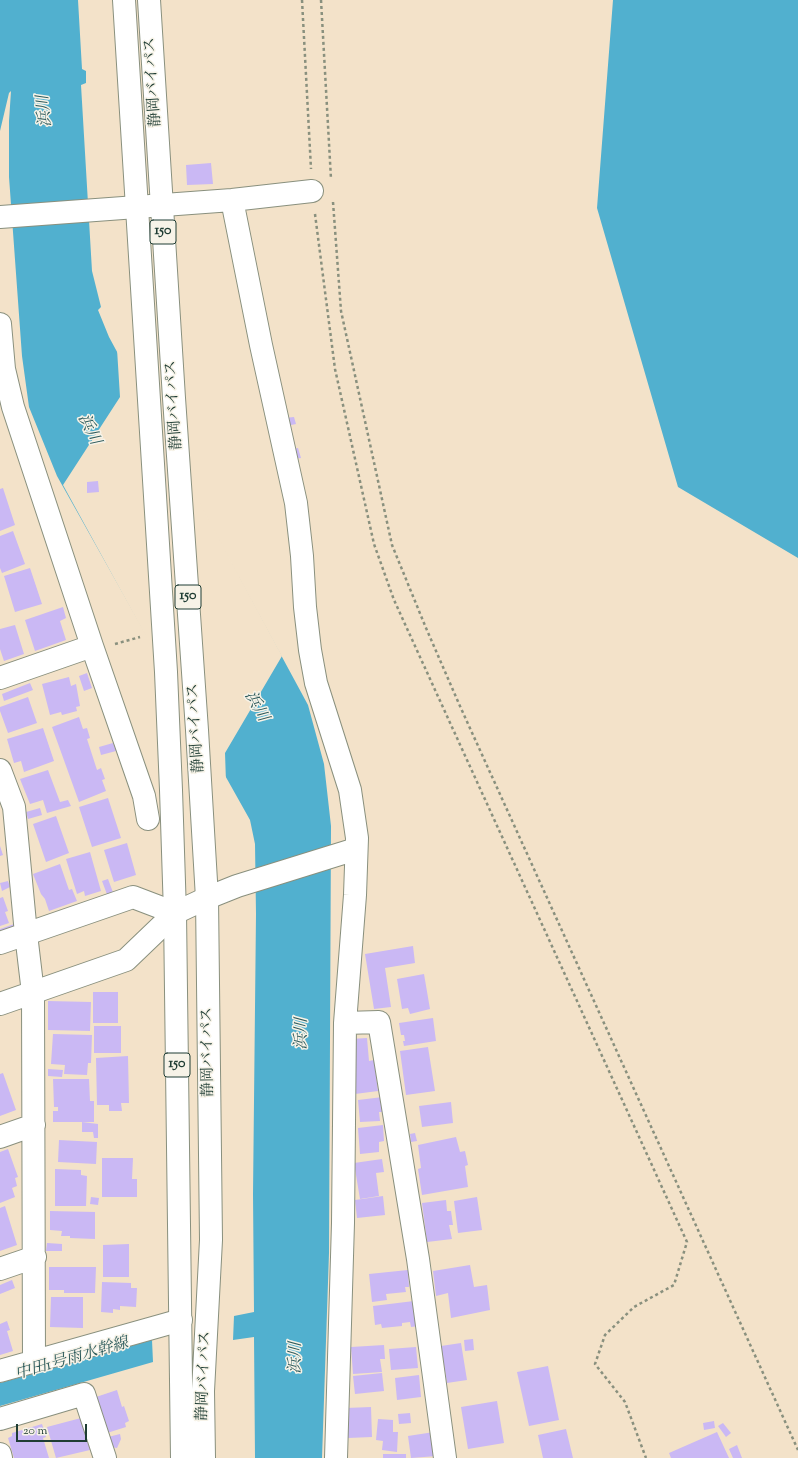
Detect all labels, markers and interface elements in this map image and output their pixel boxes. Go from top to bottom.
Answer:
street label: 静岡バイパス [142,36,166,128]
water label: 浜川 [35,94,57,128]
road number: 150 [150,220,176,244]
street label: 静岡バイパス [163,359,187,451]
water label: 浜川 [72,411,104,449]
road number: 150 [175,585,201,609]
street label: 静岡バイパス [185,682,209,774]
water label: 浜川 [239,688,271,726]
street label: 静岡バイパス [199,1007,219,1097]
water label: 浜川 [293,1018,313,1050]
road number: 150 [164,1053,190,1077]
street label: 静岡バイパス [194,1331,216,1421]
water label: 中田1号雨水幹線 [13,1335,131,1385]
water label: 浜川 [287,1342,307,1374]
scale bar [18,1416,89,1442]
text: 20 m [23,1422,47,1440]

